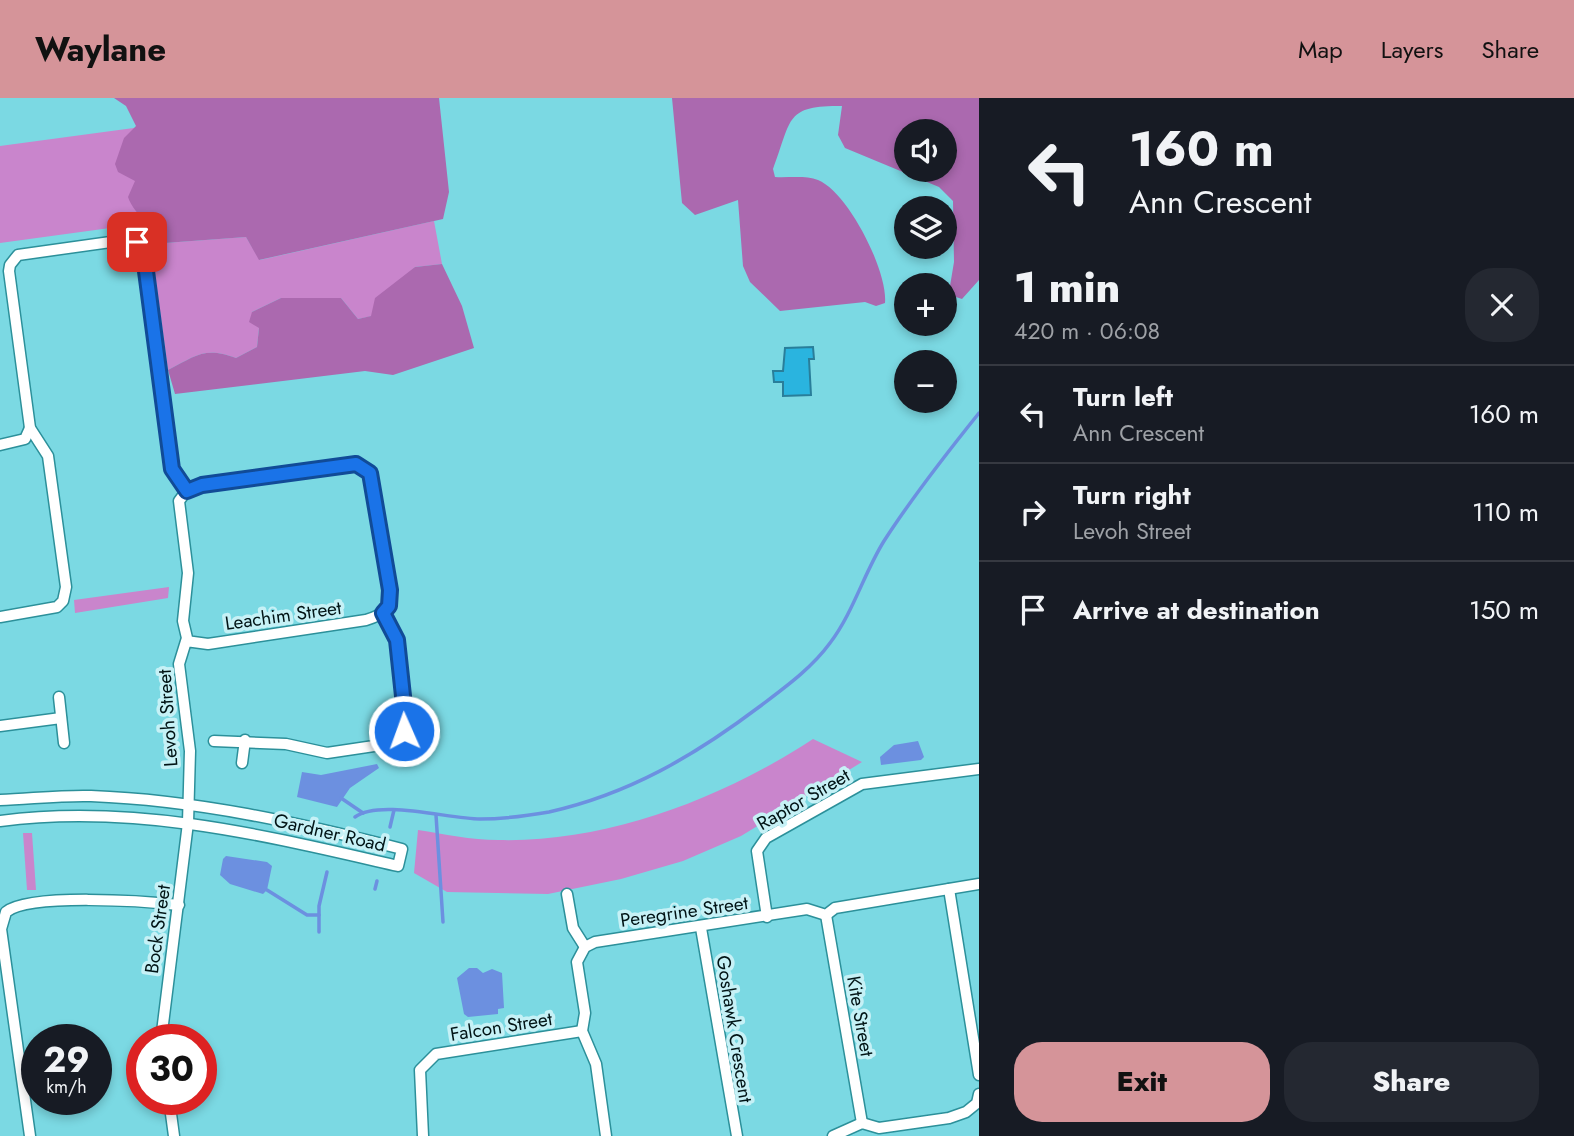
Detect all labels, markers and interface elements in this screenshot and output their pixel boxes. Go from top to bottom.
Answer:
text: Waylane [35,26,166,73]
text: Map [1298,32,1343,67]
text: Layers [1381,32,1443,67]
text: Share [1481,32,1539,67]
text: 160 m [1129,114,1274,184]
map controls [894,119,957,413]
button: sound [894,119,957,182]
icon: left [1014,126,1105,217]
text: Ann Crescent [1129,179,1311,225]
button: layers [894,196,957,259]
pin [107,212,167,272]
icon: arrive [118,223,156,261]
text: 1 min [1014,257,1120,318]
button: close [1465,268,1539,342]
button: + [894,273,957,336]
text: 420 m · 06:08 [1014,314,1160,348]
button: − [894,350,957,413]
text: Turn left [1073,378,1173,416]
icon: left [1014,395,1052,433]
text: 160 m [1469,395,1539,433]
text: Ann Crescent [1073,416,1204,450]
text: Turn right [1073,476,1191,514]
icon: right [1014,493,1052,531]
text: 110 m [1472,493,1539,531]
text: Levoh Street [1073,514,1191,548]
icon: arrive [1014,591,1052,629]
text: Arrive at destination [1073,591,1320,629]
text: 150 m [1469,591,1539,629]
street label: Leachim Street [223,594,343,637]
street label: Levoh Street [151,668,184,768]
position arrow [367,694,441,768]
street label: Raptor Street [752,762,855,837]
street label: Gardner Road [271,806,389,858]
street label: Bock Street [138,882,177,975]
street label: Peregrine Street [618,889,750,934]
street label: Goshawk Crescent [710,953,760,1105]
street label: Kite Street [840,974,881,1059]
street label: Falcon Street [448,1005,554,1048]
speed limit sign: 30 [126,1024,217,1115]
text: 29 [43,1035,90,1085]
button: Exit [1014,1042,1270,1122]
button: Share [1284,1042,1539,1122]
text: km/h [46,1074,87,1100]

